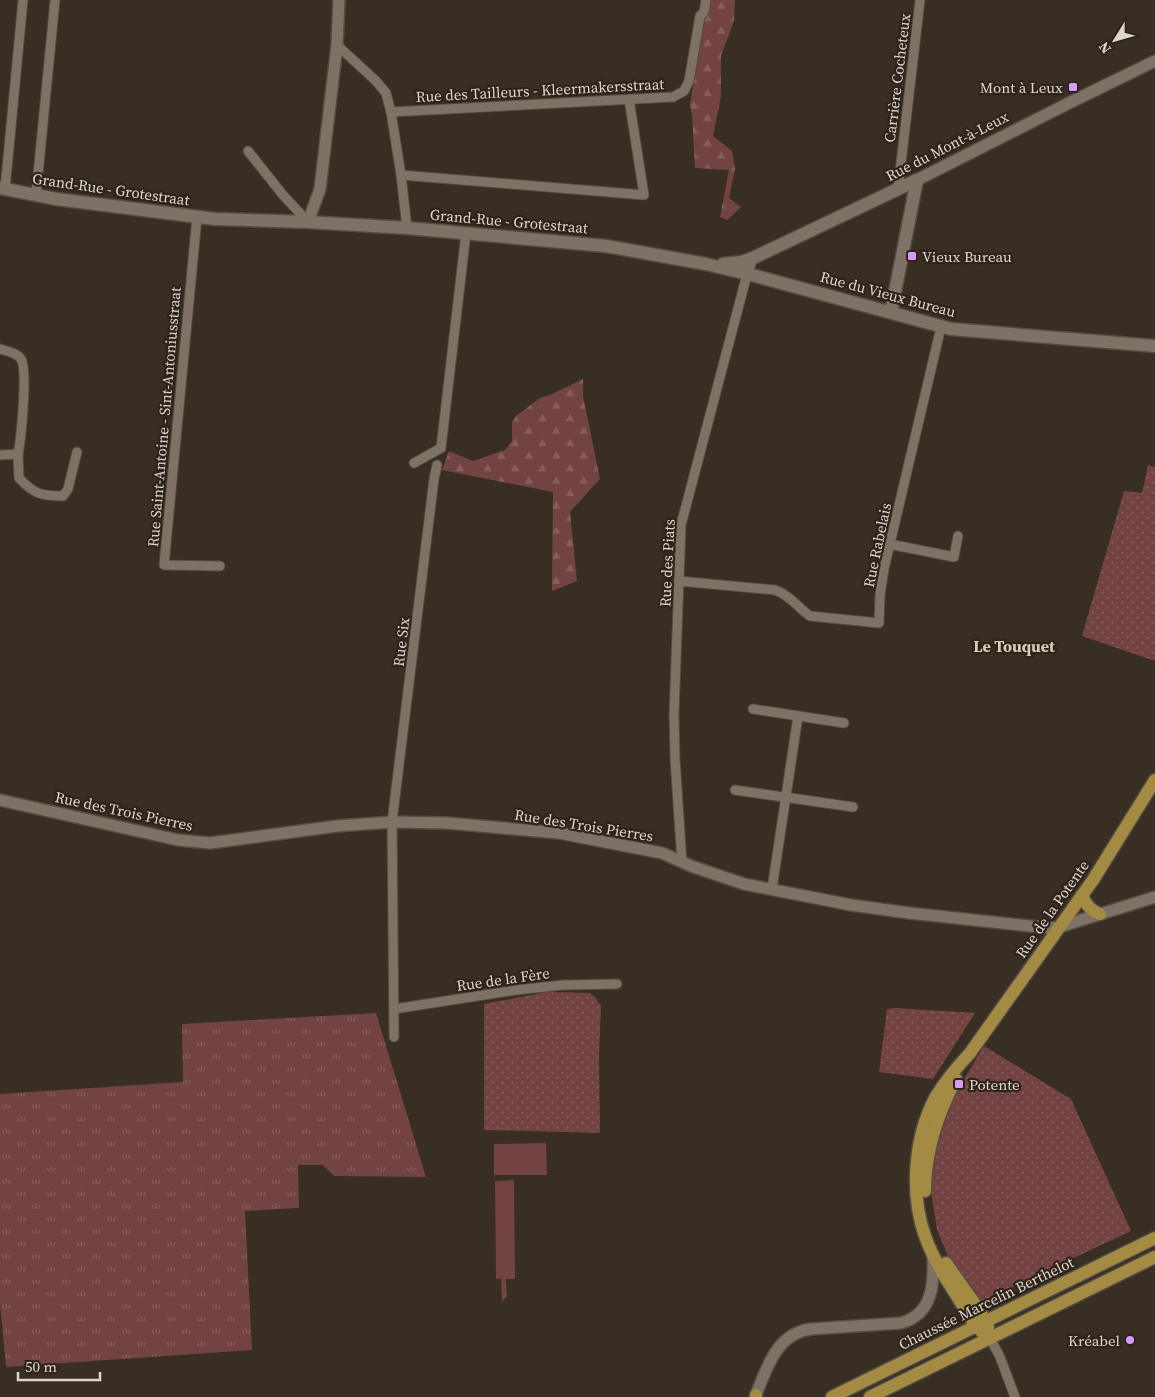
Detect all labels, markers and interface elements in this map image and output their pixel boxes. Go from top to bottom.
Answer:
street label: Carrière Cocheteux [879,12,915,144]
north arrow [1090,15,1140,65]
text: N [1094,38,1116,58]
street label: Rue des Tailleurs - Kleermakersstraat [415,73,665,107]
place label: Mont à Leux [980,77,1063,98]
marker: Mont à Leux [1067,81,1079,93]
street label: Rue du Mont-à-Leux [882,106,1012,186]
street label: Grand-Rue - Grotestraat [31,168,191,210]
street label: Grand-Rue - Grotestraat [429,204,589,238]
place label: Vieux Bureau [922,246,1012,267]
marker: Vieux Bureau [906,250,918,262]
street label: Rue du Vieux Bureau [818,266,958,322]
street label: Rue Saint-Antoine - Sint-Antoniusstraat [142,286,186,548]
street label: Rue Rabelais [858,501,896,589]
street label: Rue des Piats [654,519,680,607]
street label: Rue Six [388,616,414,668]
district label: Le Touquet [973,635,1055,657]
street label: Rue des Trois Pierres [53,786,195,836]
street label: Rue des Trois Pierres [513,804,655,846]
street label: Rue de la Potente [1010,856,1094,962]
street label: Rue de la Fère [455,962,551,996]
place label: Potente [969,1074,1020,1095]
marker: Potente [953,1078,965,1090]
street label: Chaussée Marcelin Berthelot [895,1251,1077,1355]
place label: Kréabel [1068,1330,1121,1351]
marker: Kréabel [1124,1334,1136,1346]
scale bar [18,1350,100,1382]
text: 50 m [25,1356,57,1377]

